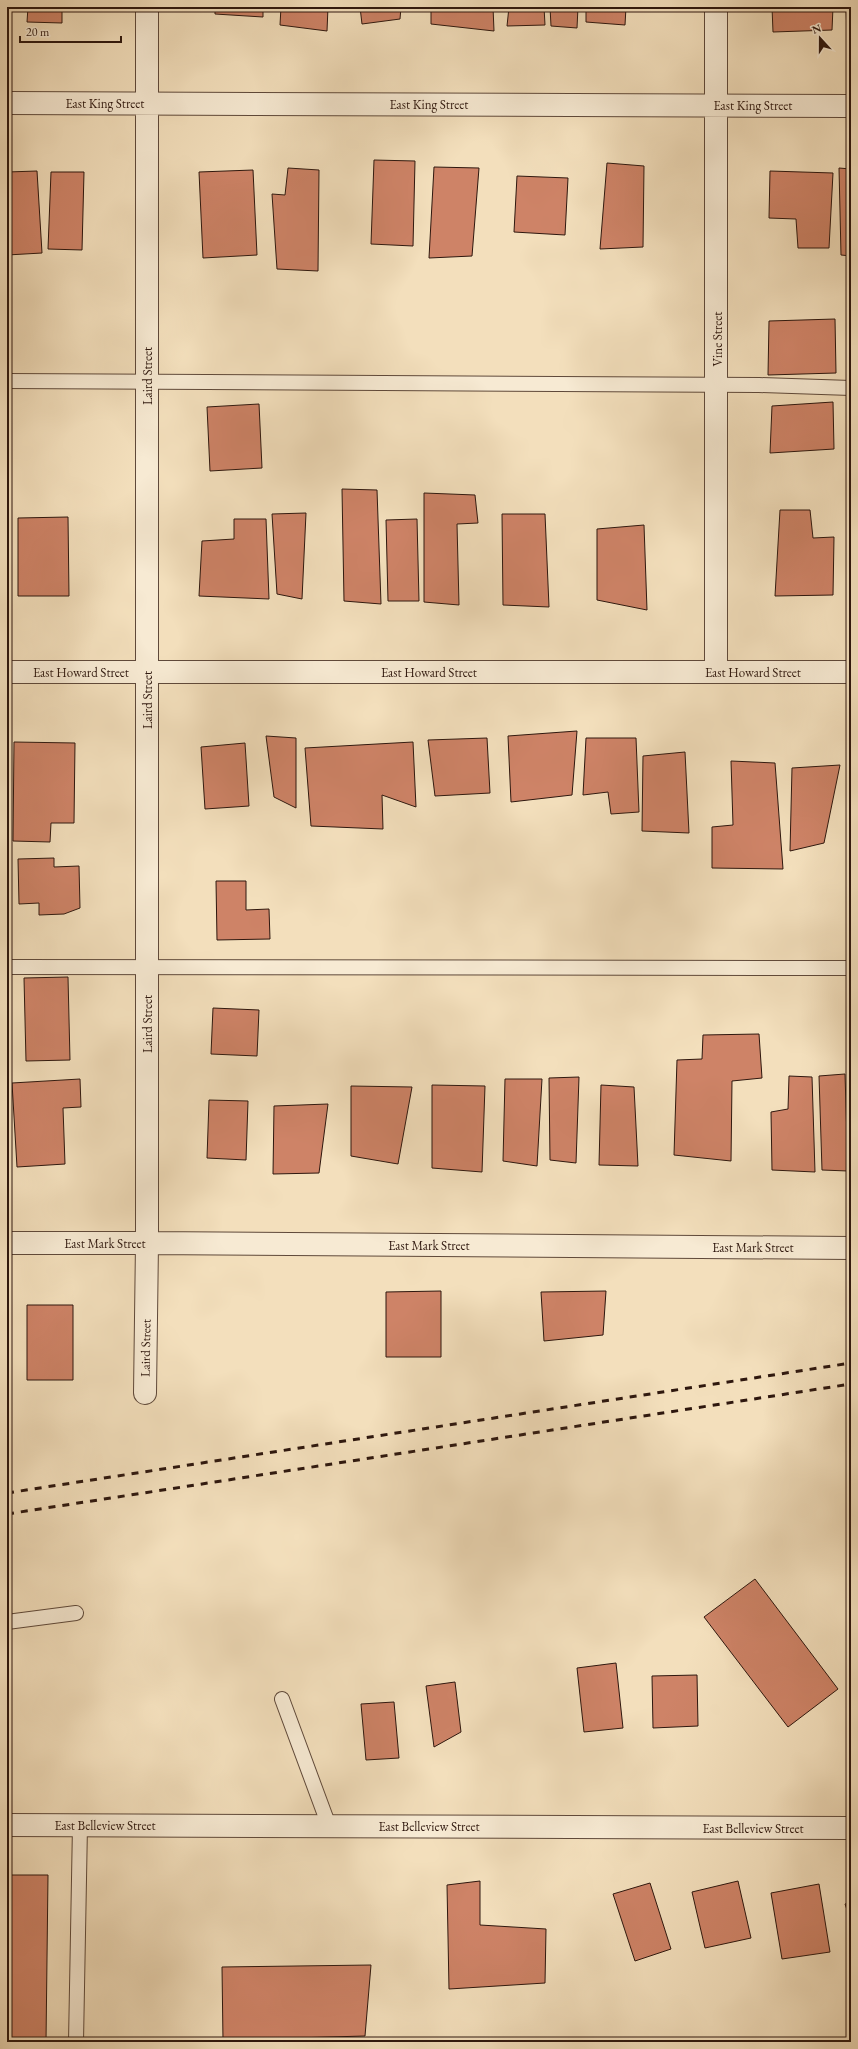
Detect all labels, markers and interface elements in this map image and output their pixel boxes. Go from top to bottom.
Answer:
scale bar [20,18,121,44]
north arrow [800,18,840,58]
text: N [810,20,823,37]
text: 20 m [26,24,50,40]
street label: East King Street [66,95,144,112]
street label: East King Street [390,96,468,113]
street label: East King Street [714,97,792,114]
street label: Vine Street [709,312,726,366]
street label: Laird Street [139,347,156,405]
street label: East Howard Street [33,664,129,681]
street label: East Howard Street [381,664,477,681]
street label: East Howard Street [705,664,801,681]
street label: Laird Street [139,671,156,729]
street label: Laird Street [139,995,156,1053]
street label: East Mark Street [64,1235,146,1252]
street label: East Mark Street [388,1237,470,1254]
street label: East Mark Street [712,1239,794,1256]
street label: Laird Street [136,1319,155,1377]
street label: East Belleview Street [54,1817,156,1834]
street label: East Belleview Street [378,1818,480,1835]
street label: East Belleview Street [702,1820,804,1837]

